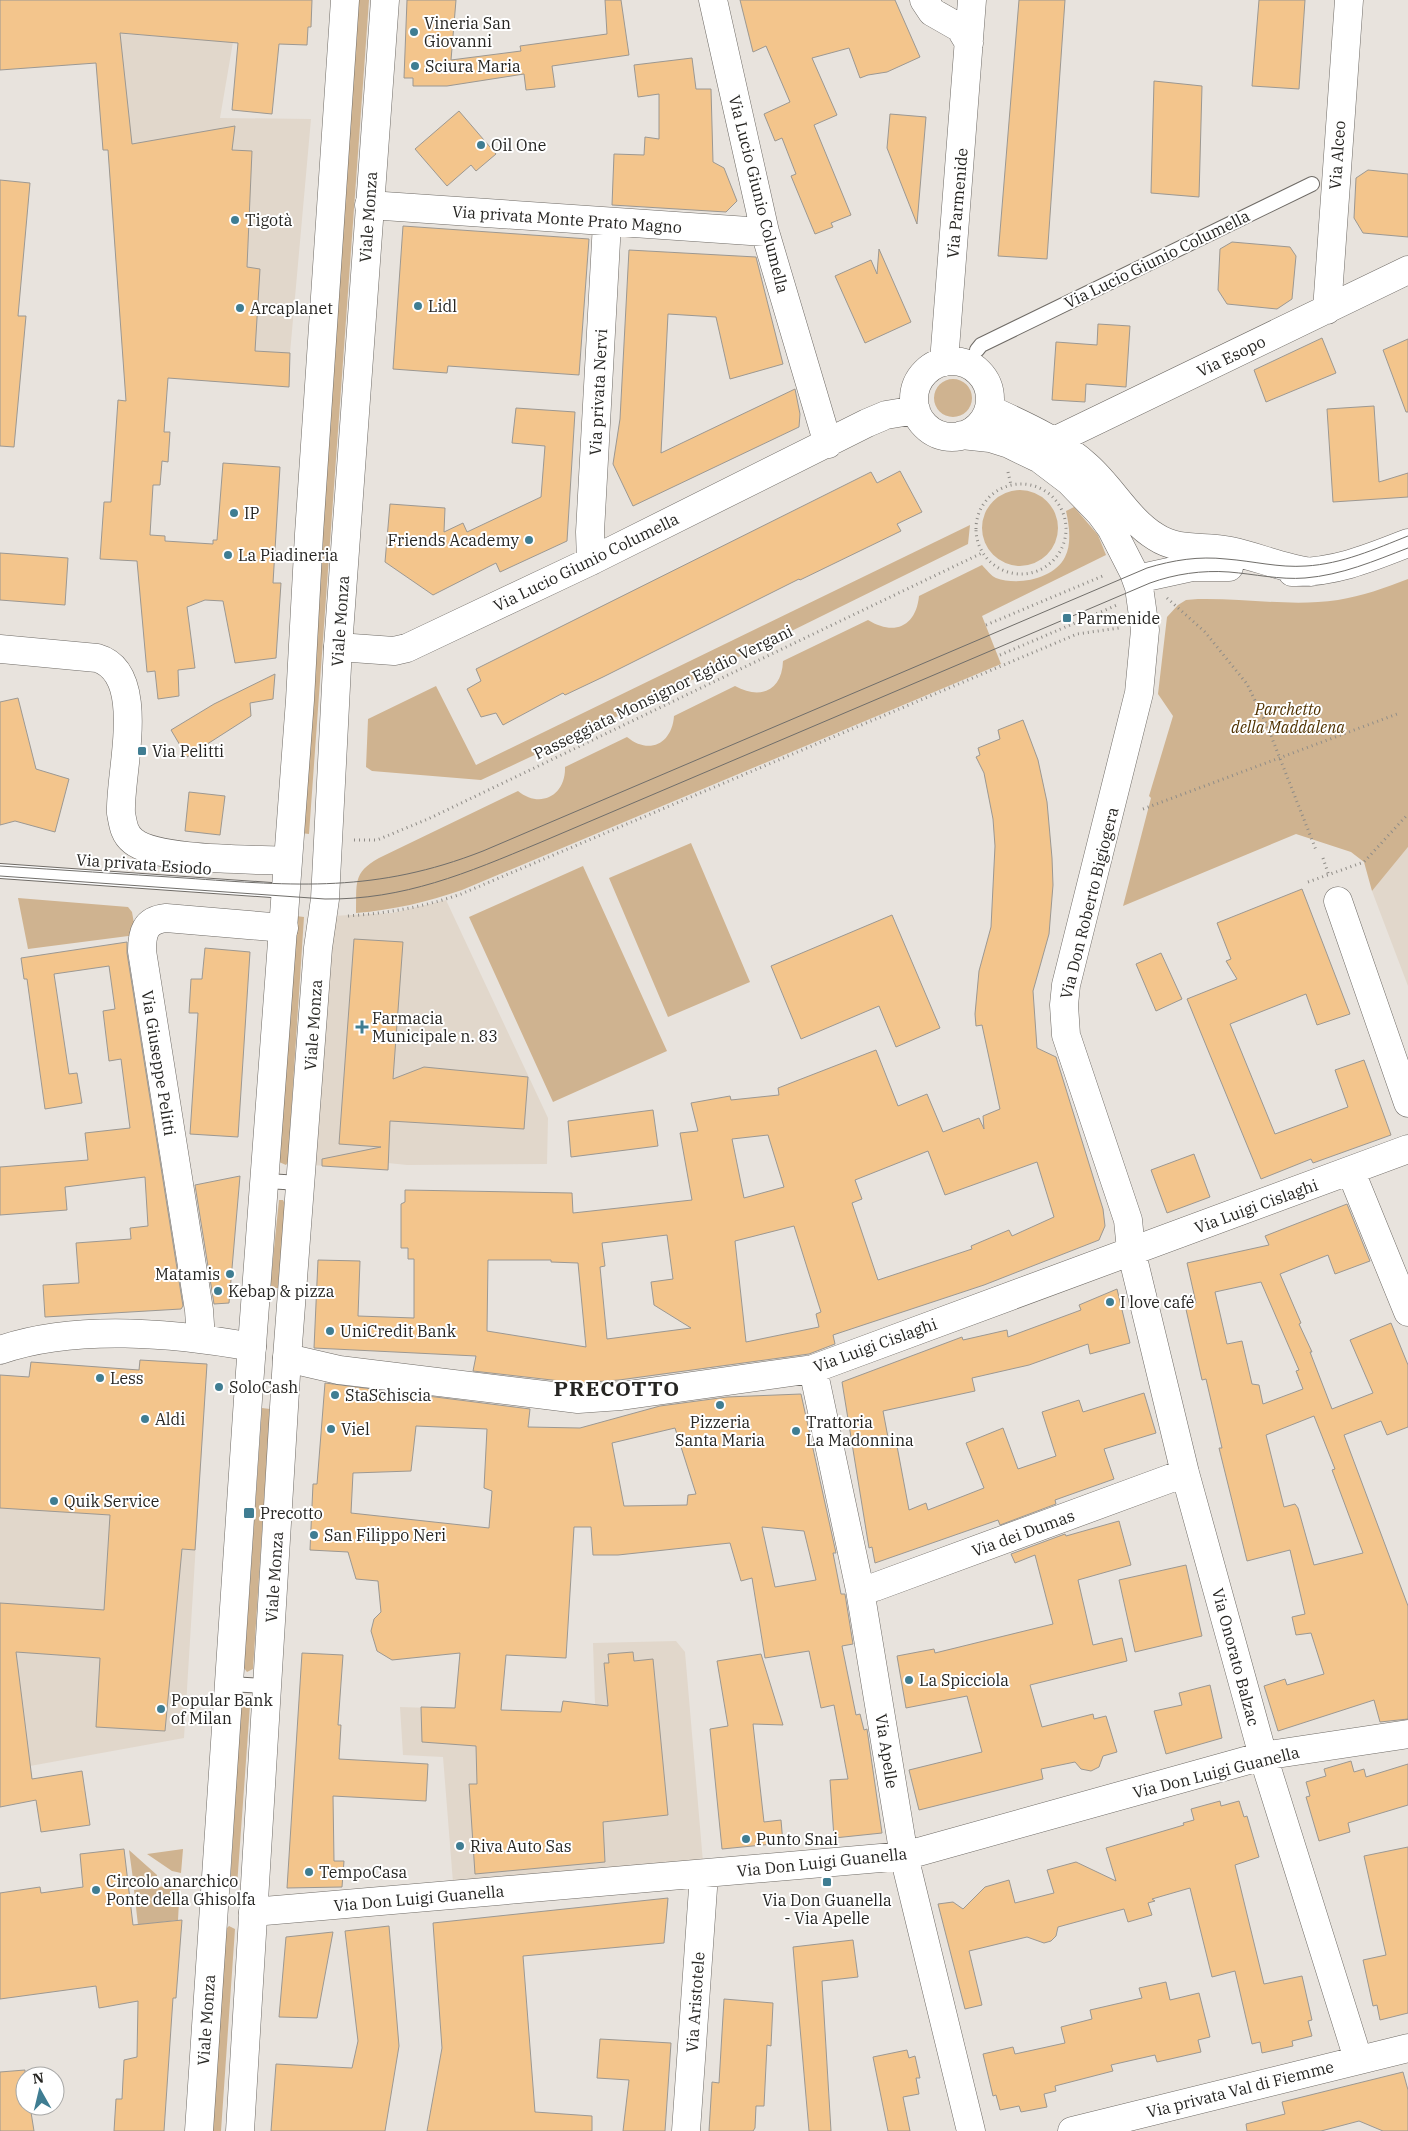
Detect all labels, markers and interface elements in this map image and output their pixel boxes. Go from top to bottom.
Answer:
place label: Vineria San Giovanni [424,13,511,51]
marker: Vineria San Giovanni [408,26,420,38]
place label: Sciura Maria [425,56,521,76]
marker: Sciura Maria [409,60,421,72]
street label: Via Lucio Giunio Columella [725,93,793,295]
street label: Via Alceo [1325,120,1349,190]
place label: Oil One [491,135,546,155]
marker: Oil One [475,139,487,151]
street label: Via Parmenide [942,147,972,259]
street label: Viale Monza [355,171,381,263]
street label: Via privata Monte Prato Magno [451,201,683,237]
street label: Via Lucio Giunio Columella [1061,205,1253,313]
place label: Tigotà [245,210,293,230]
marker: Tigotà [229,214,241,226]
place label: Lidl [428,296,457,316]
place label: Arcaplanet [250,298,333,318]
marker: Lidl [412,300,424,312]
marker: Arcaplanet [234,302,246,314]
street label: Via privata Nervi [585,328,611,456]
street label: Via Esopo [1193,331,1269,381]
place label: IP [244,503,260,523]
marker: IP [228,507,240,519]
street label: Via Lucio Giunio Columella [490,508,682,616]
place label: Friends Academy [387,530,519,550]
marker: Friends Academy [523,534,535,546]
place label: La Piadineria [238,545,338,565]
marker: La Piadineria [222,549,234,561]
street label: Viale Monza [327,575,353,667]
place label: Parmenide [1077,608,1160,628]
marker: Parmenide [1061,612,1073,624]
street label: Passeggiata Monsignor Egidio Vergani [530,620,796,764]
park label: Parchetto della Maddalena [1231,699,1345,737]
place label: Via Pelitti [152,741,224,761]
marker: Via Pelitti [136,745,148,757]
street label: Via Don Roberto Bigiogera [1055,805,1123,1001]
street label: Via privata Esiodo [76,849,212,879]
street label: Viale Monza [300,979,326,1071]
street label: Via Giuseppe Pelitti [138,989,180,1137]
place label: Farmacia Municipale n. 83 [372,1008,498,1046]
marker: Farmacia Municipale n. 83 [356,1021,368,1033]
street label: Via Luigi Cislaghi [1192,1174,1320,1238]
place label: Matamis [155,1264,220,1284]
marker: Matamis [224,1268,236,1280]
place label: Kebap & pizza [228,1281,335,1301]
marker: Kebap & pizza [212,1285,224,1297]
place label: I love café [1120,1292,1194,1312]
marker: I love café [1104,1296,1116,1308]
street label: Via Luigi Cislaghi [811,1313,939,1377]
place label: UniCredit Bank [340,1321,457,1341]
marker: UniCredit Bank [324,1325,336,1337]
place label: Less [110,1368,144,1388]
marker: Less [94,1372,106,1384]
district label: PRECOTTO [554,1374,680,1402]
place label: SoloCash [229,1377,298,1397]
marker: SoloCash [213,1381,225,1393]
place label: StaSchiscia [345,1385,432,1405]
marker: StaSchiscia [329,1389,341,1401]
marker: Pizzeria Santa Maria [714,1399,726,1411]
place label: Aldi [155,1409,185,1429]
place label: Pizzeria Santa Maria [675,1412,765,1450]
place label: Trattoria La Madonnina [806,1412,914,1450]
marker: Aldi [139,1413,151,1425]
place label: Viel [341,1419,370,1439]
marker: Viel [325,1423,337,1435]
marker: Trattoria La Madonnina [790,1425,802,1437]
place label: Quik Service [64,1491,159,1511]
marker: Quik Service [48,1495,60,1507]
place label: Precotto [260,1503,323,1523]
street label: Via dei Dumas [969,1505,1077,1561]
marker: Precotto [242,1506,256,1520]
place label: San Filippo Neri [324,1525,446,1545]
marker: San Filippo Neri [308,1529,320,1541]
street label: Viale Monza [261,1531,287,1623]
street label: Via Onorato Balzac [1208,1586,1264,1728]
place label: La Spicciola [919,1670,1009,1690]
marker: La Spicciola [903,1674,915,1686]
place label: Popular Bank of Milan [171,1690,273,1728]
marker: Popular Bank of Milan [155,1703,167,1715]
street label: Via Apelle [871,1712,903,1790]
street label: Via Don Luigi Guanella [1131,1742,1302,1802]
place label: Punto Snai [756,1829,838,1849]
marker: Punto Snai [740,1833,752,1845]
place label: Riva Auto Sas [470,1836,571,1856]
marker: Riva Auto Sas [454,1840,466,1852]
street label: Via Don Luigi Guanella [736,1843,908,1881]
place label: TempoCasa [319,1862,407,1882]
marker: TempoCasa [303,1866,315,1878]
place label: Circolo anarchico Ponte della Ghisolfa [106,1871,256,1909]
marker: Via Don Guanella - Via Apelle [821,1876,833,1888]
street label: Via Don Luigi Guanella [333,1881,505,1915]
marker: Circolo anarchico Ponte della Ghisolfa [90,1884,102,1896]
place label: Via Don Guanella - Via Apelle [762,1890,892,1928]
street label: Via Aristotele [682,1951,708,2053]
street label: Viale Monza [193,1974,219,2066]
street label: Via privata Val di Fiemme [1144,2056,1336,2122]
north arrow [15,2066,65,2116]
text: N [31,2068,45,2088]

